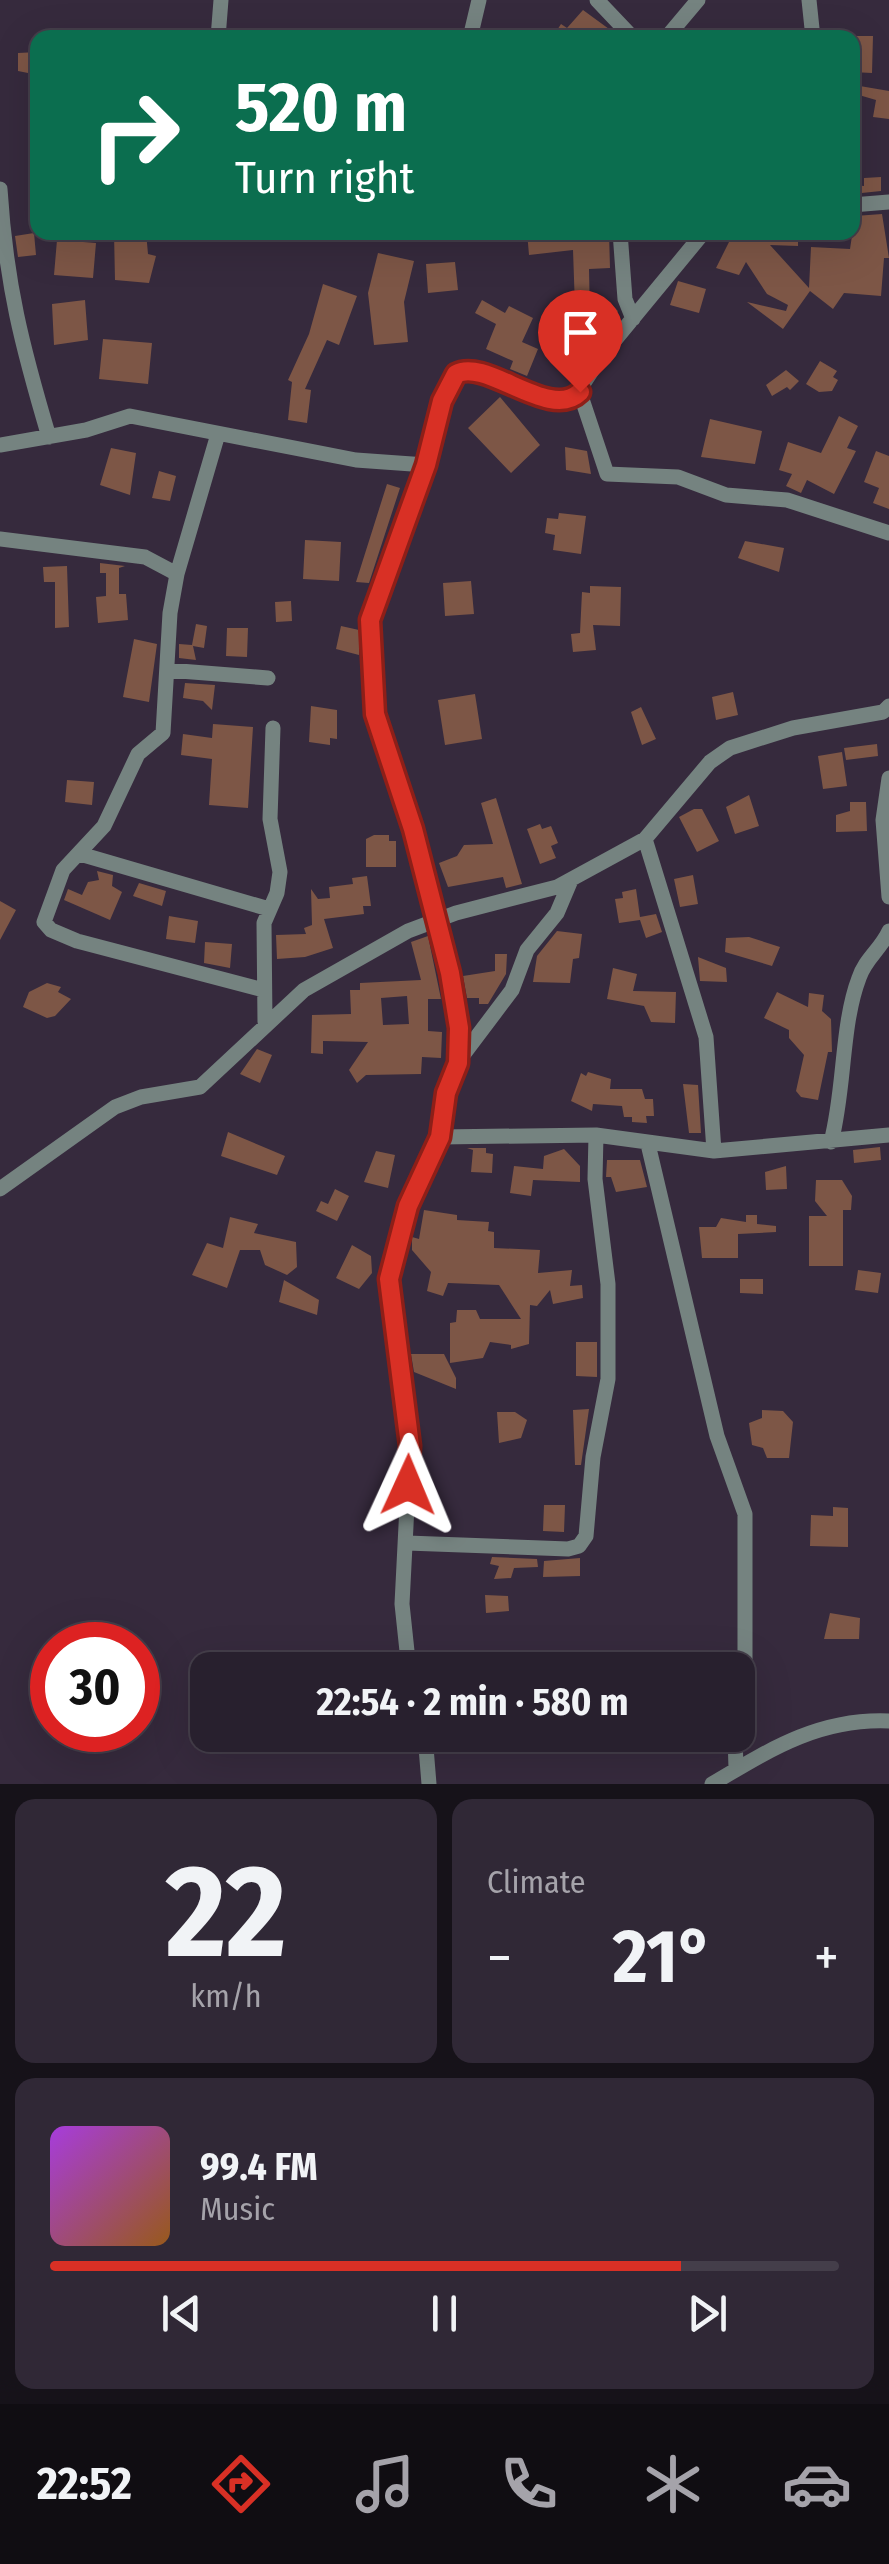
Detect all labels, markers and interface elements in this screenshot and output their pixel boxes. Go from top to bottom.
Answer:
text: 520 m [235,66,407,150]
icon: right [70,70,200,200]
text: Turn right [235,151,414,205]
pin [538,290,623,393]
icon: arrive [553,305,608,360]
position arrow [356,1433,460,1537]
speed limit sign: 30 [30,1622,160,1752]
text: 22:54 · 2 min · 580 m [316,1679,629,1725]
text: 22 [166,1834,286,1990]
text: Climate [487,1863,586,1901]
text: 21° [613,1912,713,2002]
text: − [487,1925,512,1991]
text: + [814,1925,839,1991]
text: km/h [190,1977,262,2015]
text: 99.4 FM [200,2144,318,2190]
text: Music [200,2190,275,2228]
icon: previous [154,2286,209,2341]
icon: pause [417,2286,472,2341]
icon: next [680,2286,735,2341]
icon: directions [206,2449,276,2519]
icon: music [350,2449,420,2519]
icon: phone [494,2449,564,2519]
icon: climate [638,2449,708,2519]
icon: car [782,2449,852,2519]
text: 22:52 [37,2457,132,2511]

